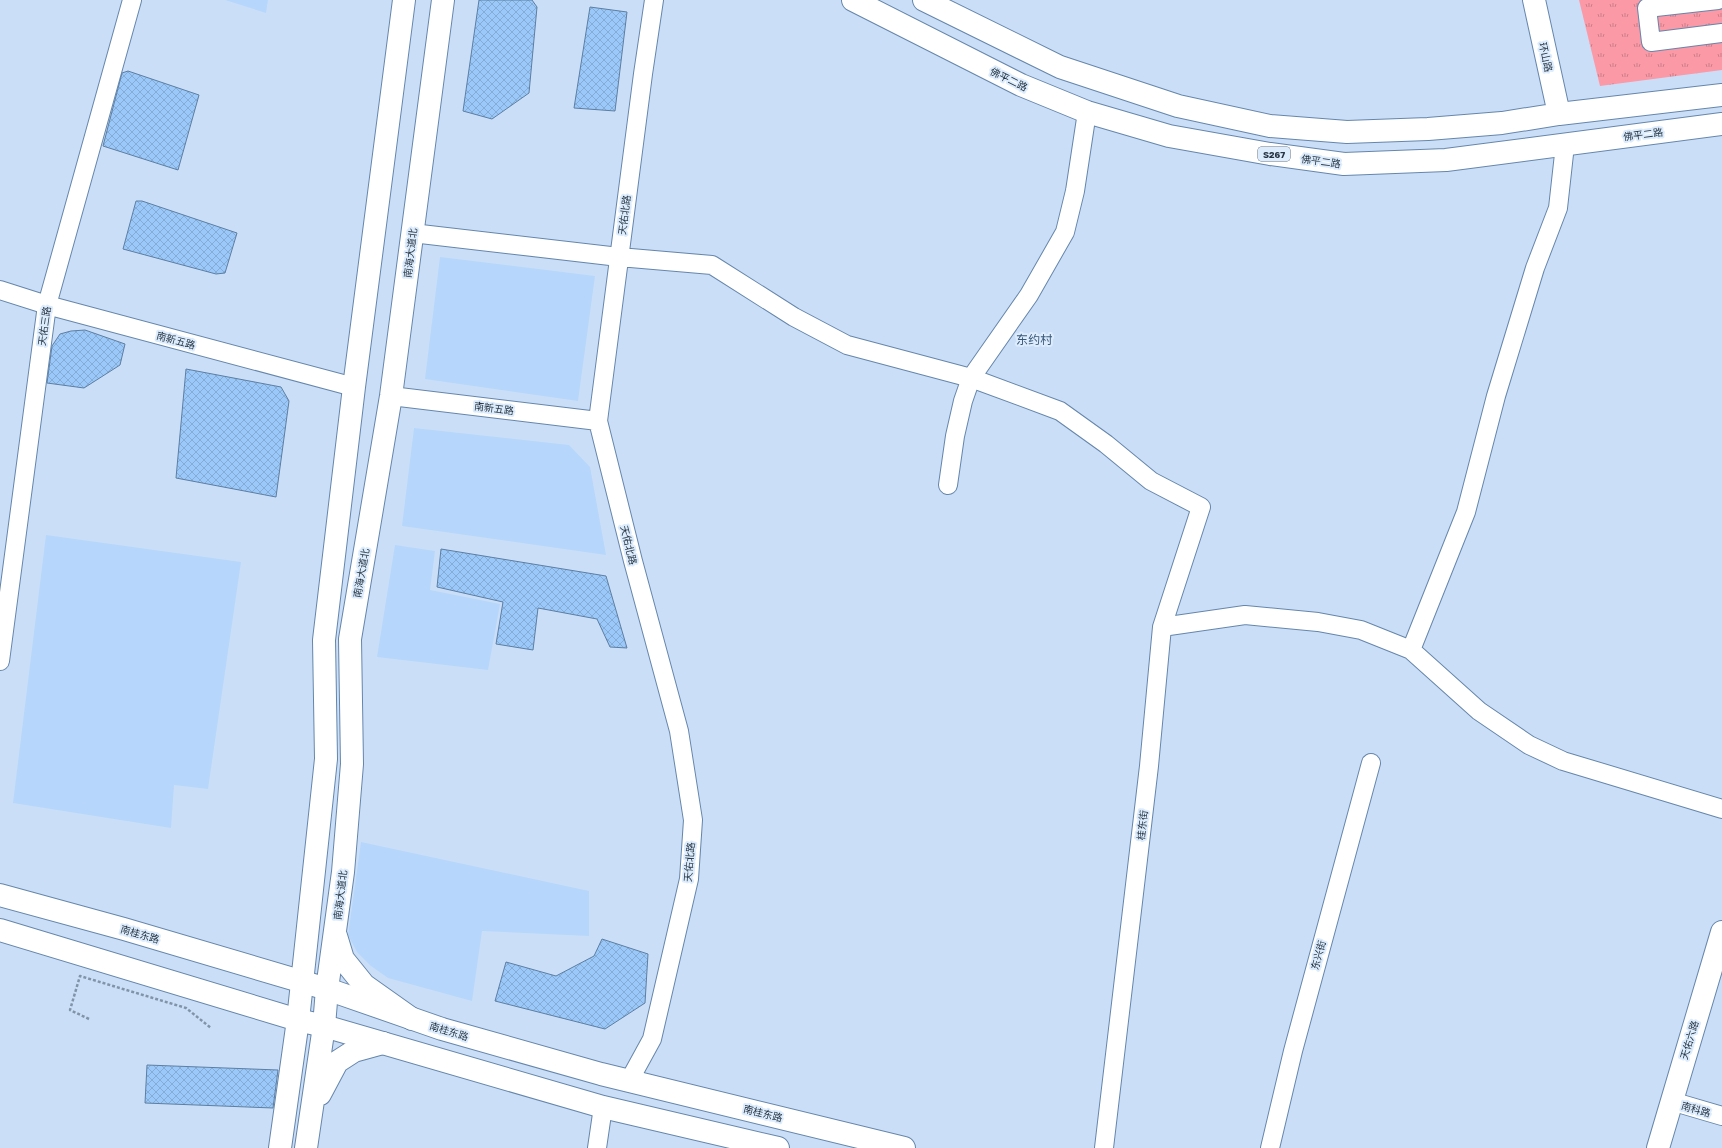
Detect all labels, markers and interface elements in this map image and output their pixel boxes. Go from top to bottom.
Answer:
street label: 环山路 [1537,41,1555,73]
street label: 佛平二路 [987,64,1030,93]
street label: 佛平二路 [1621,126,1664,143]
road number: S267 [1258,147,1290,161]
street label: 佛平二路 [1299,152,1342,170]
street label: 天佑北路 [616,194,632,236]
street label: 南海大道北 [401,227,419,279]
street label: 天佑三路 [35,305,53,347]
street label: 南新五路 [155,329,197,351]
district label: 东约村 [1016,332,1053,347]
street label: 南新五路 [473,400,515,416]
street label: 天佑北路 [618,524,640,566]
street label: 南海大道北 [351,547,371,599]
street label: 桂东街 [1134,809,1150,841]
street label: 天佑北路 [681,842,697,882]
street label: 南海大道北 [331,869,349,921]
street label: 南桂东路 [119,923,161,945]
street label: 东兴街 [1308,939,1328,971]
street label: 南桂东路 [428,1019,470,1043]
street label: 天佑六路 [1677,1019,1701,1061]
street label: 南科路 [1680,1099,1712,1119]
street label: 南桂东路 [742,1102,784,1124]

